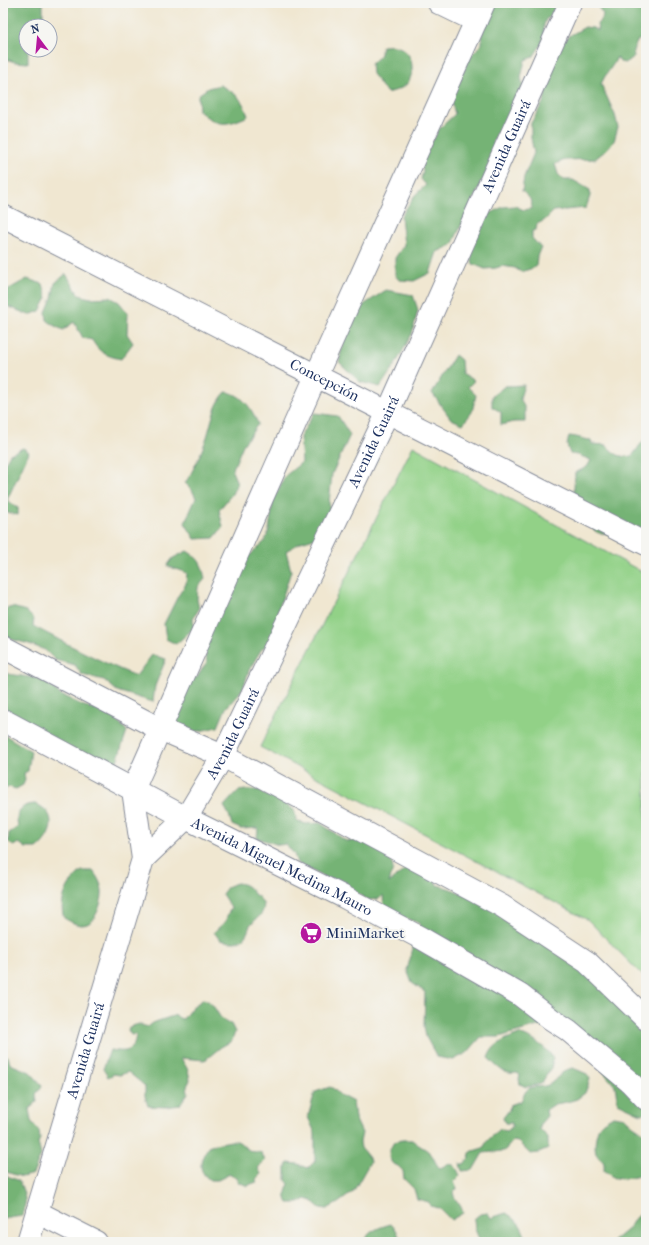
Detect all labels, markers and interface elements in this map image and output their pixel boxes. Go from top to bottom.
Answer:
north arrow [18,18,58,58]
text: N [30,21,42,36]
street label: Avenida Guairá [477,96,535,196]
street label: Concepción [287,355,363,405]
street label: Avenida Guairá [344,392,403,491]
street label: Avenida Guairá [202,684,264,783]
street label: Avenida Miguel Medina Mauro [187,813,376,920]
supermarket icon: MiniMarket [298,920,324,946]
place label: MiniMarket [326,924,405,942]
street label: Avenida Guairá [62,999,109,1102]

